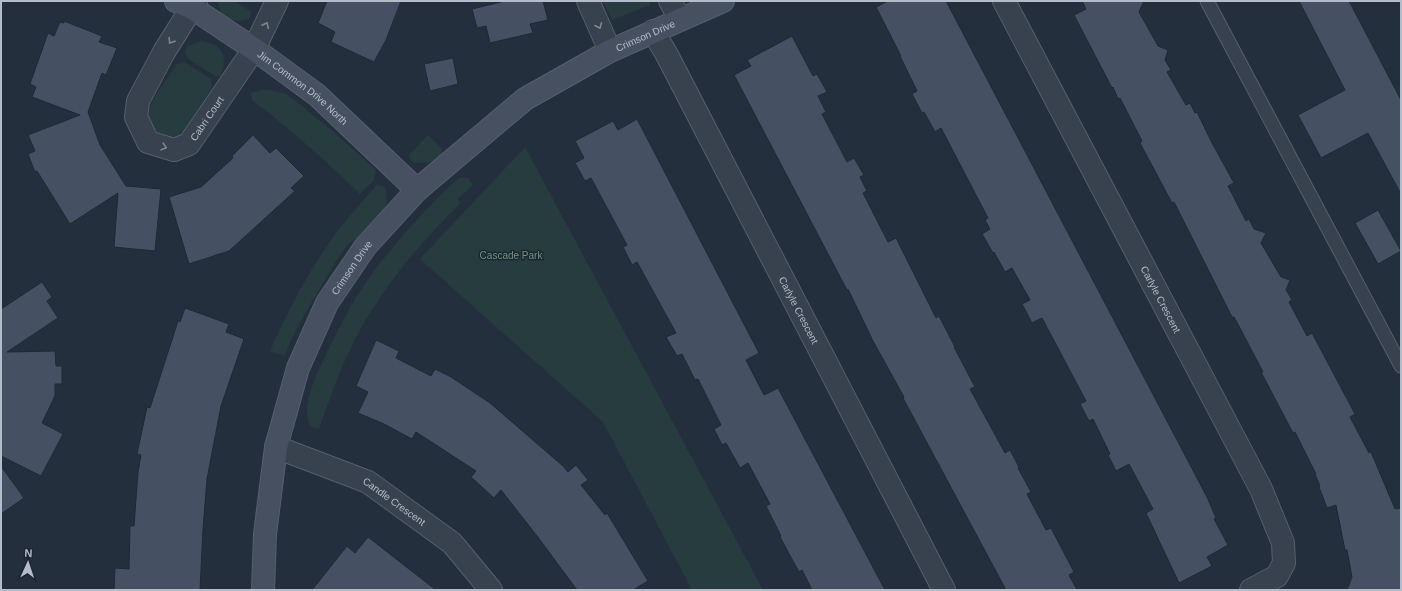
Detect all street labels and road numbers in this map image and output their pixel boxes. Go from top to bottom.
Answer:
street label: Crimson Drive [614,17,677,53]
street label: Jim Common Drive North [256,48,350,127]
street label: Cabri Court [188,94,226,143]
street label: Crimson Drive [329,238,374,297]
street label: Carlyle Crescent [1139,264,1183,335]
street label: Carlyle Crescent [777,275,821,346]
street label: Candle Crescent [362,475,428,528]

